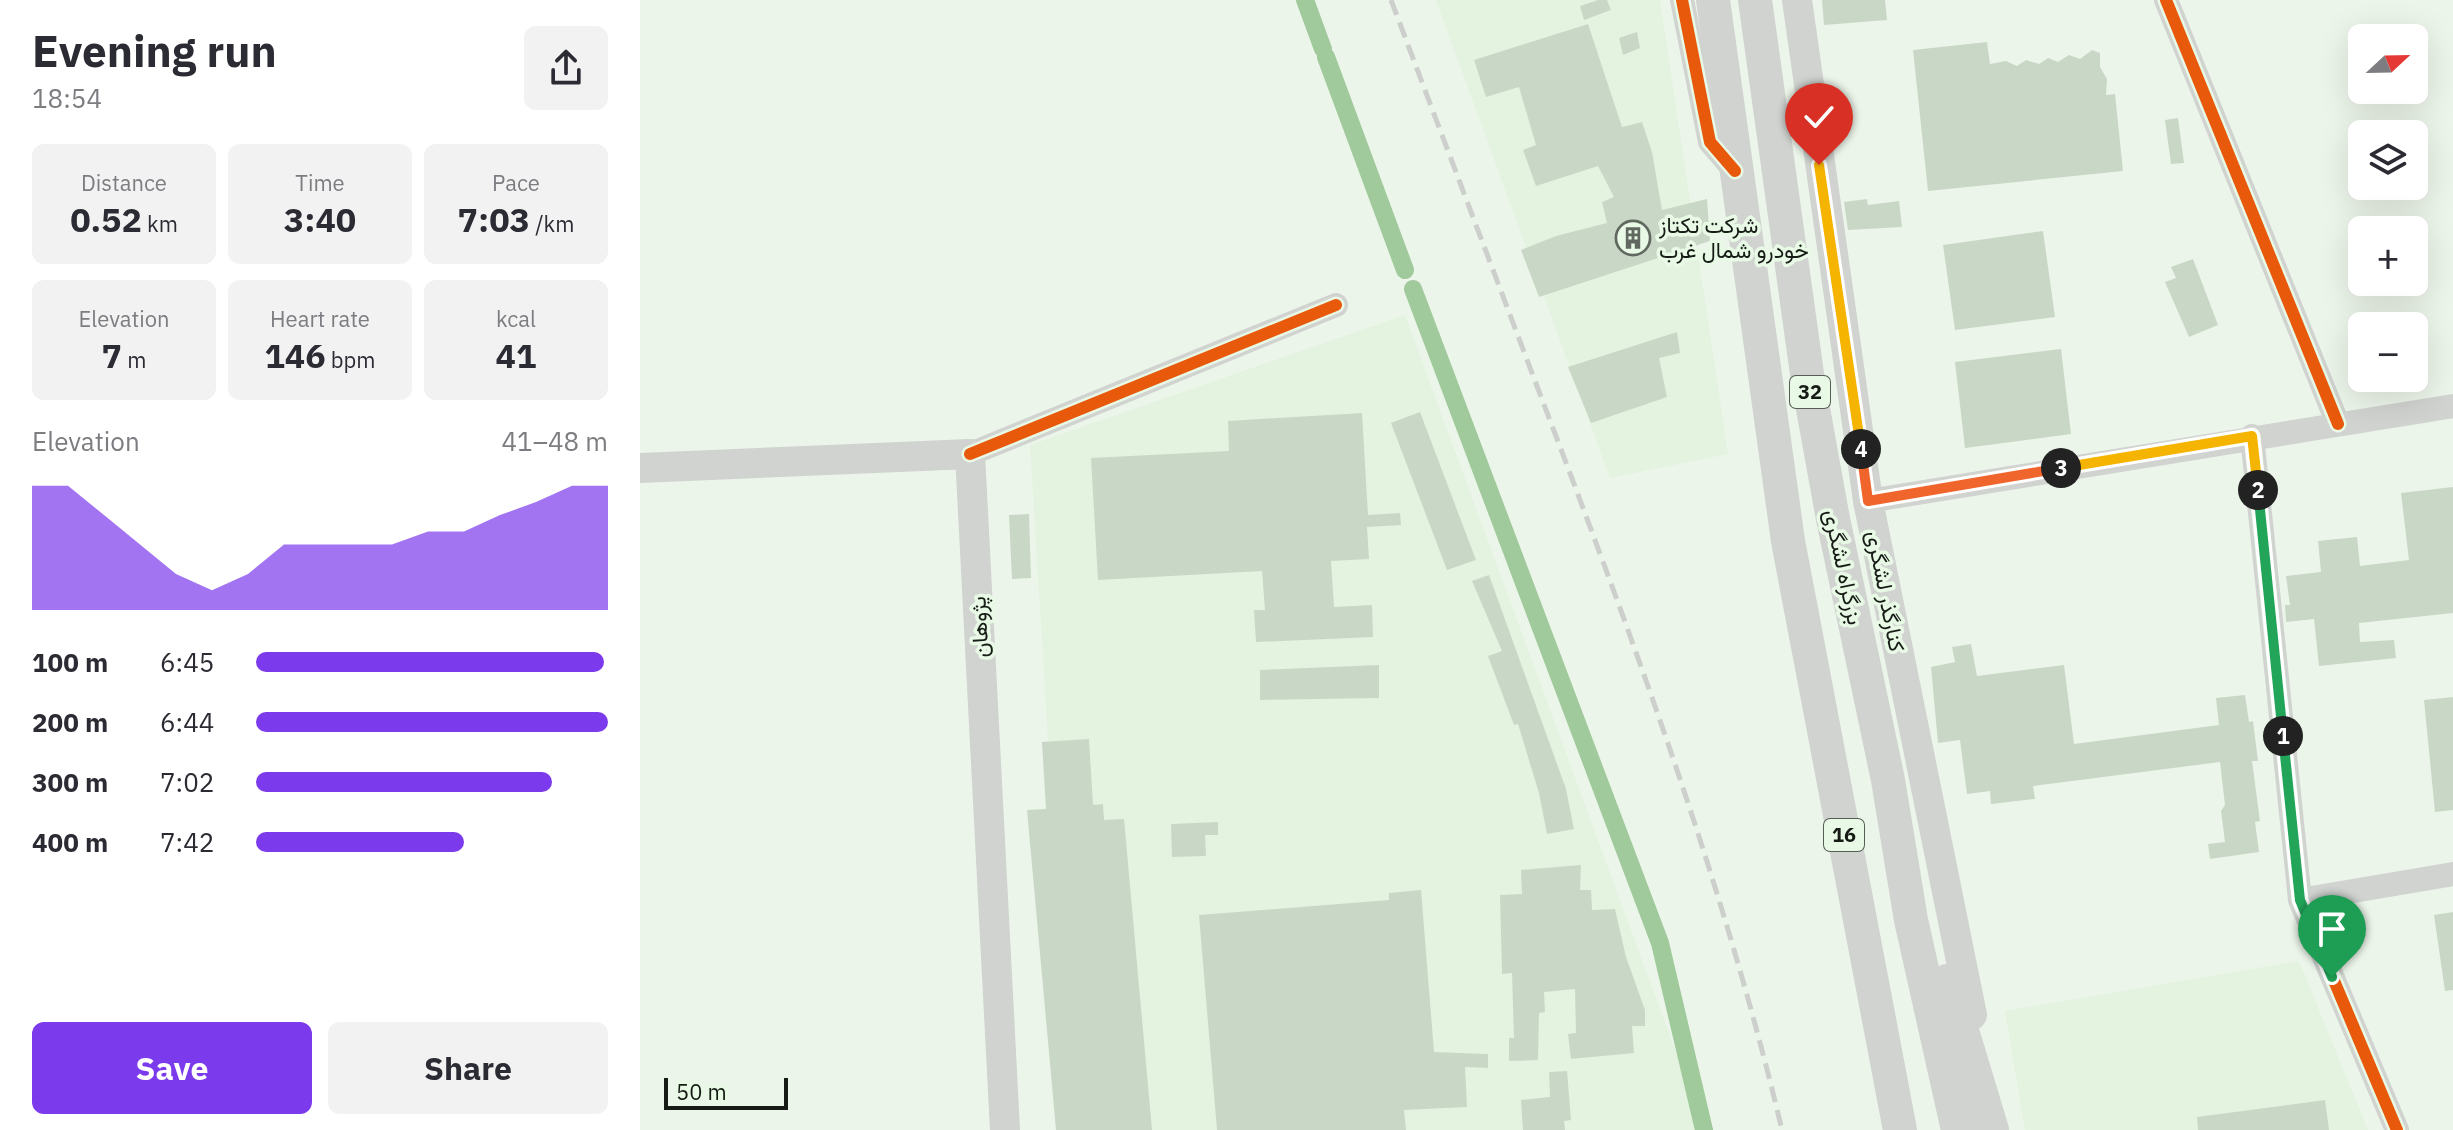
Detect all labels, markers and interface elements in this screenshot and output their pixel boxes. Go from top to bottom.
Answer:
text: Evening run [32,22,277,79]
north arrow [2348,24,2428,104]
map controls [2348,24,2428,392]
button: share [524,26,608,110]
text: 18:54 [32,81,102,115]
pin [1785,83,1853,165]
icon: check [1797,95,1841,139]
button: layers [2348,120,2428,200]
text: Distance [81,168,167,197]
text: Time [295,168,345,197]
text: Pace [492,168,540,197]
text: 0.52 [70,197,142,241]
text: 3:40 [284,197,356,241]
text: 7:03 [458,197,530,241]
text: km [142,209,178,238]
text: /km [530,209,574,238]
place label: شرکت تکتاز خودرو شمال غرب [1658,210,1809,264]
button: + [2348,216,2428,296]
building icon: شرکت تکتاز خودرو شمال غرب [1614,219,1652,257]
text: Elevation [78,304,170,333]
text: Heart rate [270,304,370,333]
text: kcal [496,304,536,333]
button: − [2348,312,2428,392]
text: 7 [102,333,122,377]
text: 146 [264,333,326,377]
text: 41 [496,333,536,377]
text: m [122,345,146,374]
text: bpm [326,345,376,374]
road number: 32 [1790,376,1830,408]
text: Elevation [32,424,140,458]
text: 41–48 m [501,424,608,458]
pin: 4 [1841,429,1881,469]
text: 4 [1854,434,1868,463]
pin: 3 [2041,448,2081,488]
text: 3 [2054,453,2068,482]
pin: 2 [2238,470,2278,510]
text: 2 [2251,475,2265,504]
street label: بزرگراه لشگری [1818,506,1871,627]
street label: کنارگذر لشگری [1861,528,1912,654]
street label: پژوهان [962,596,996,658]
text: 100 m [32,645,108,679]
text: 6:45 [160,645,214,679]
text: 200 m [32,705,108,739]
text: 6:44 [160,705,214,739]
pin: 1 [2263,716,2303,756]
text: 1 [2276,721,2290,750]
text: 300 m [32,765,108,799]
text: 7:02 [160,765,214,799]
road number: 16 [1824,819,1864,851]
text: 400 m [32,825,108,859]
text: 7:42 [160,825,214,859]
pin [2298,895,2366,977]
icon: arrive [2310,907,2354,951]
button: Save [32,1022,312,1114]
button: Share [328,1022,608,1114]
scale bar [664,1074,788,1110]
text: 50 m [676,1077,727,1106]

